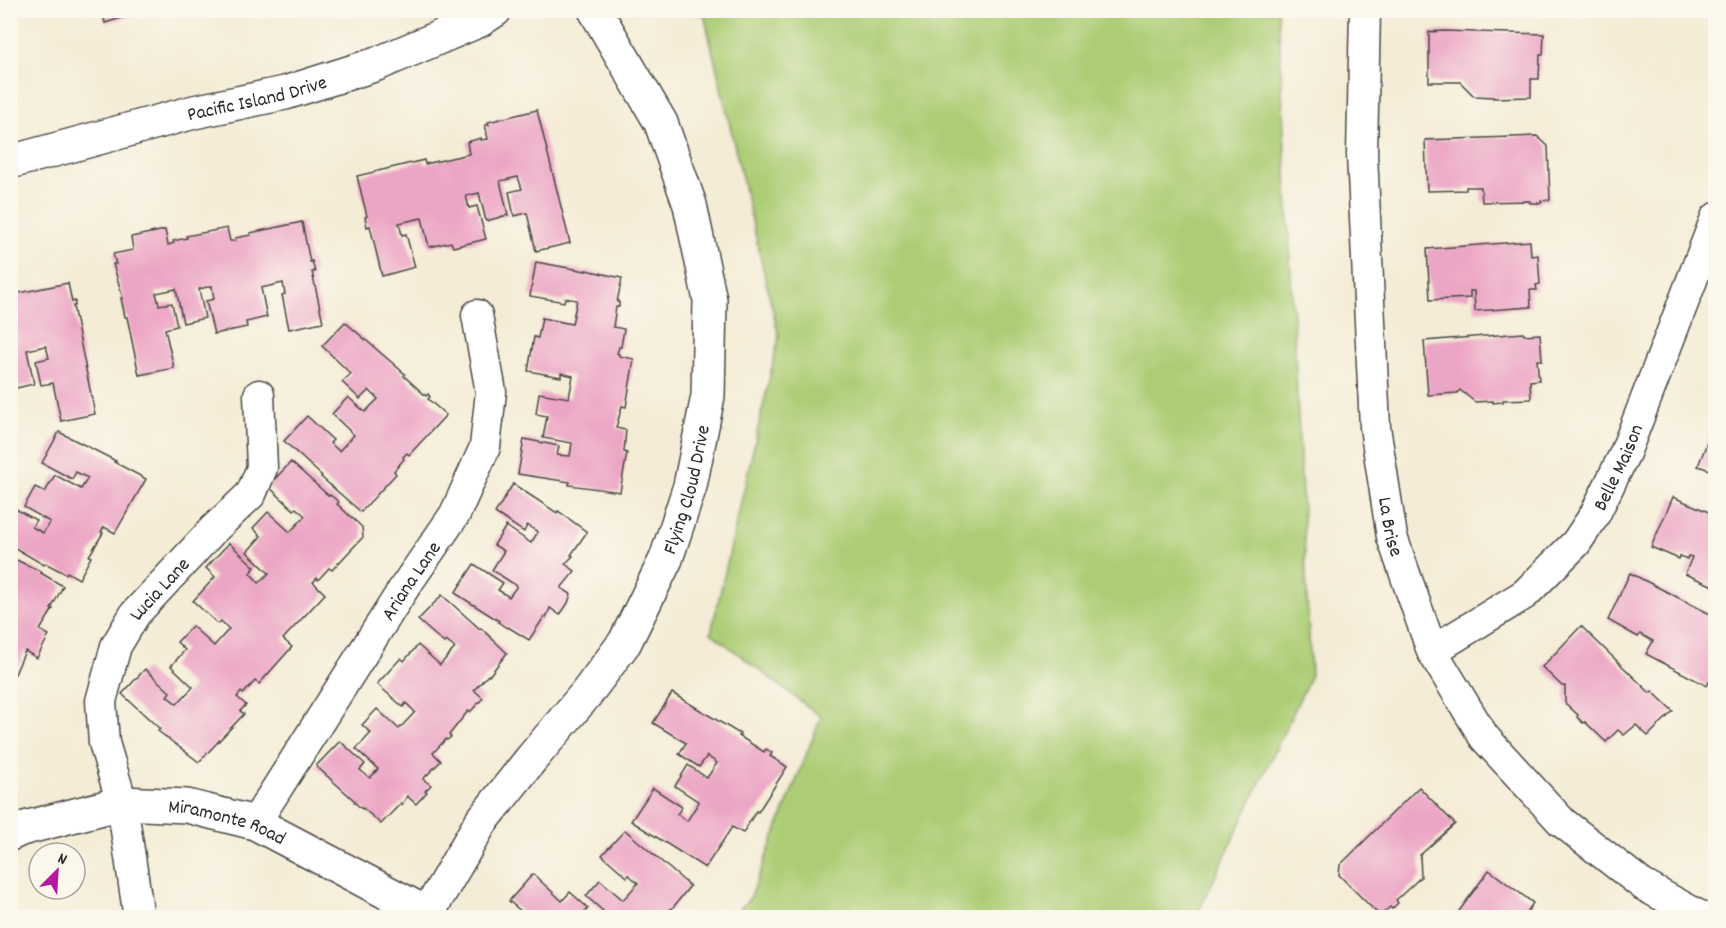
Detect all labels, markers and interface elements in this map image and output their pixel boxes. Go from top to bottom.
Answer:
street label: Pacific Island Drive [184,70,331,130]
street label: Belle Maison [1588,421,1652,516]
street label: Flying Cloud Drive [658,423,719,558]
street label: La Brise [1369,495,1409,561]
street label: Ariana Lane [376,536,449,627]
street label: Lucia Lane [123,552,198,626]
street label: Miramonte Road [168,794,290,854]
north arrow [27,841,87,901]
text: N [54,847,70,872]

